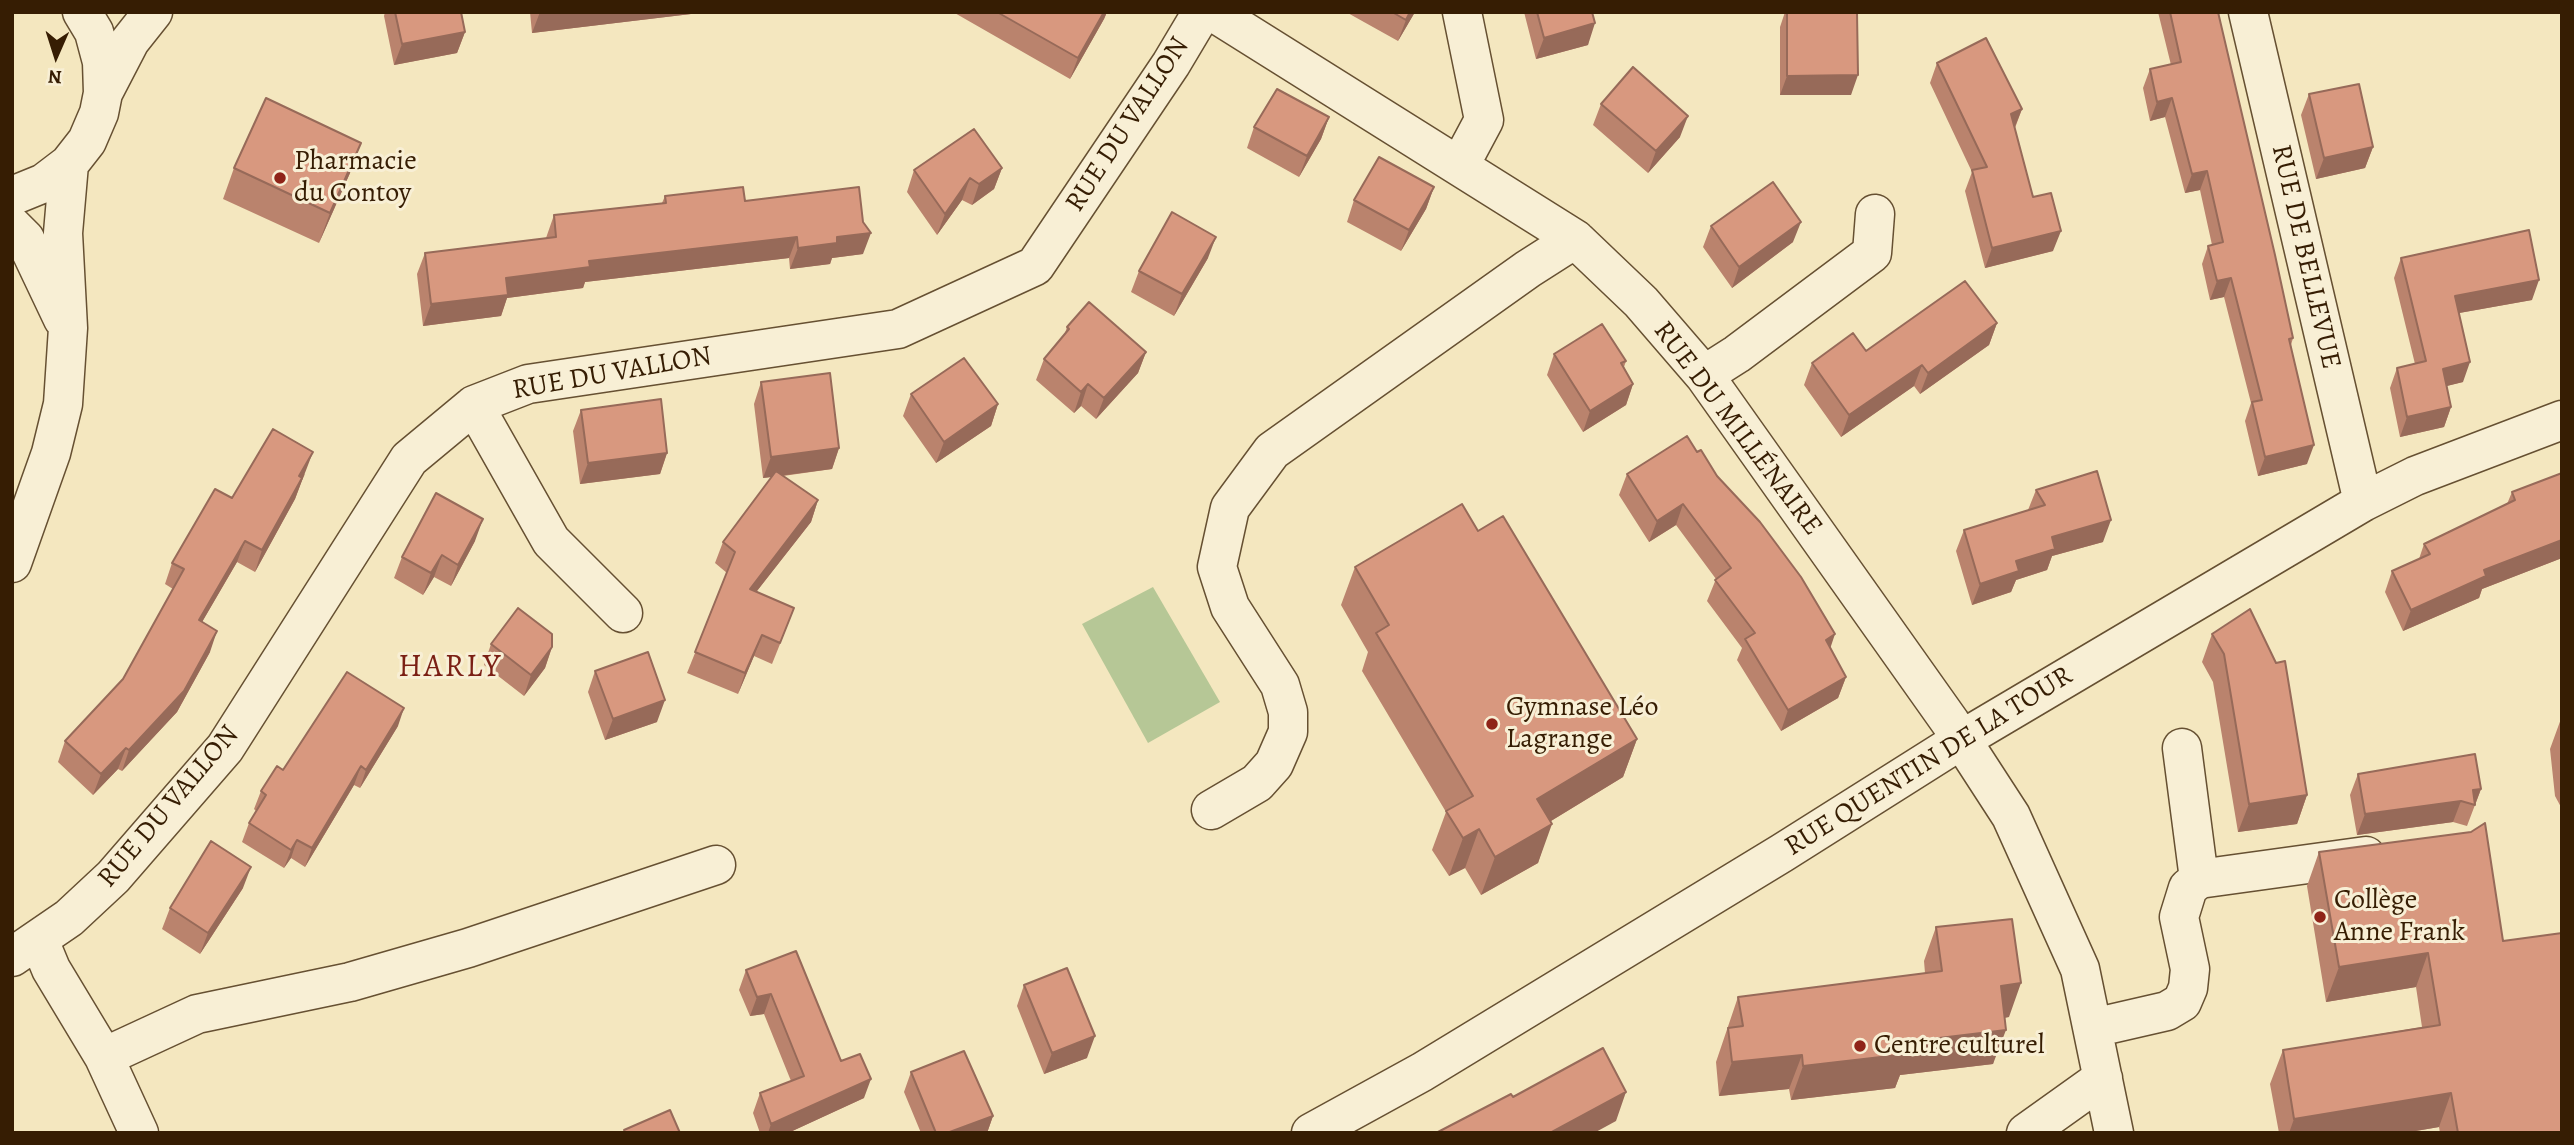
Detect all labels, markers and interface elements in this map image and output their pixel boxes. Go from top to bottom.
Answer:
north arrow [21,21,91,91]
street label: RUE DU VALLON [1059,31,1197,219]
text: N [47,64,62,90]
street label: RUE DE BELLEVUE [2263,142,2347,372]
place label: Pharmacie du Contoy [294,145,417,211]
marker: Pharmacie du Contoy [272,170,288,186]
street label: RUE DU MILLÉNAIRE [1645,315,1829,543]
street label: RUE DU VALLON [510,340,714,408]
district label: HARLY [399,649,501,687]
street label: RUE QUENTIN DE LA TOUR [1779,660,2079,864]
place label: Gymnase Léo Lagrange [1506,691,1658,757]
marker: Gymnase Léo Lagrange [1484,716,1500,732]
street label: RUE DU VALLON [91,719,247,895]
place label: Collège Anne Frank [2334,884,2465,950]
marker: Collège Anne Frank [2312,909,2328,925]
place label: Centre culturel [1874,1029,2045,1063]
marker: Centre culturel [1852,1038,1868,1054]

